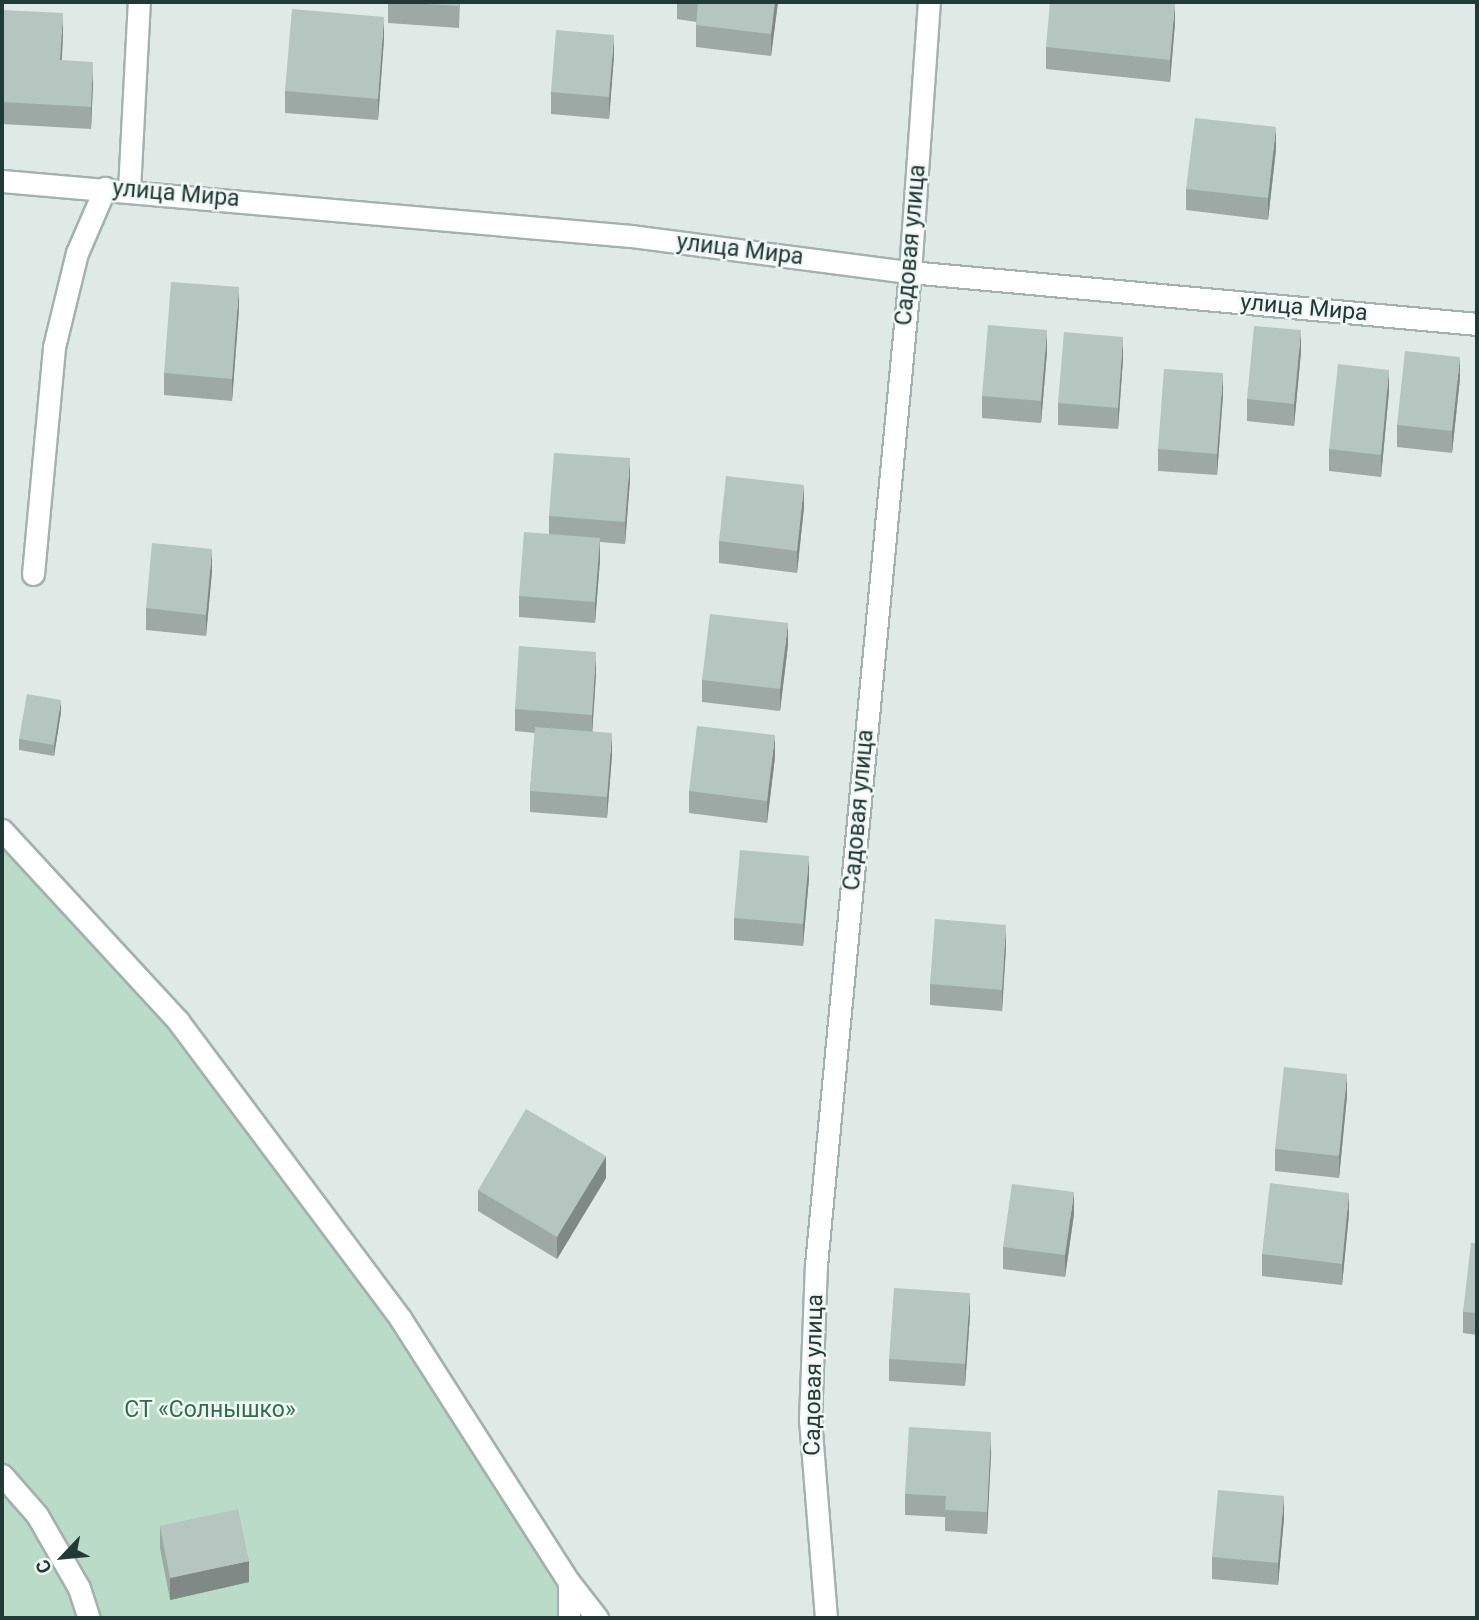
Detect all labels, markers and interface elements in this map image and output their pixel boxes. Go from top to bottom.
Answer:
street label: Садовая улица [890,163,932,327]
street label: улица Мира [111,175,241,213]
street label: улица Мира [675,229,805,271]
street label: улица Мира [1239,289,1369,327]
street label: Садовая улица [838,728,880,892]
street label: Садовая улица [799,1294,829,1456]
park label: СТ «Солнышко» [124,1396,296,1424]
north arrow [28,1522,98,1592]
text: С [31,1556,57,1577]

